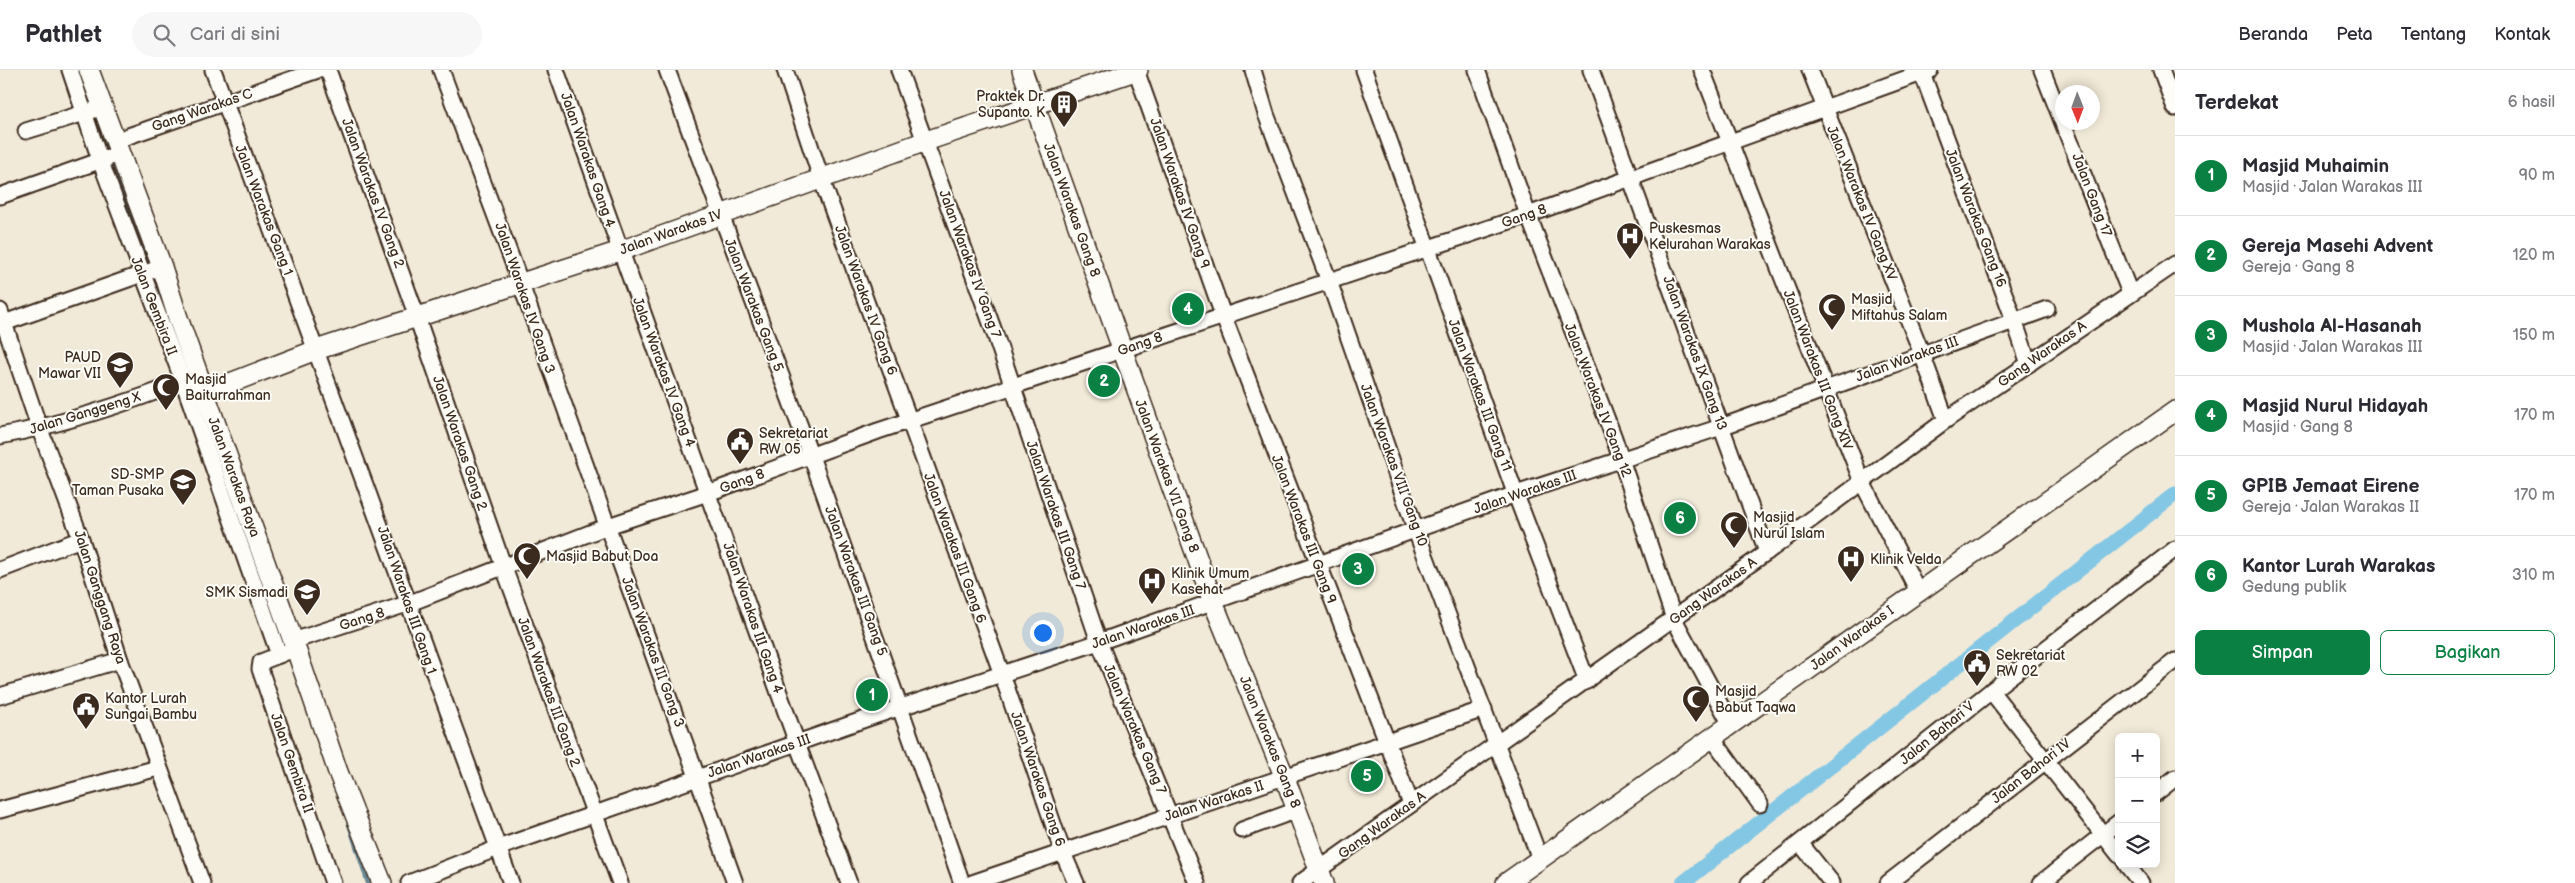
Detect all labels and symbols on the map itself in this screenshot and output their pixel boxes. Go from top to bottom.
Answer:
street label: Gang Warakas C [149,85,255,135]
north arrow [2055,85,2100,130]
place label: Praktek Dr. Supanto. K [976,88,1046,121]
building icon: Praktek Dr. Supanto. K [1049,89,1079,128]
street label: Jalan Warakas Gang 4 [557,90,619,230]
street label: Jalan Warakas IV Gang 2 [338,116,408,271]
street label: Jalan Warakas IV Gang 9 [1146,116,1214,270]
street label: Jalan Warakas IV Gang XV [1823,123,1901,283]
street label: Jalan Warakas Gang 8 [1040,141,1104,279]
street label: Jalan Warakas Gang 1 [231,142,297,278]
street label: Jalan Warakas Gang 16 [1942,146,2010,290]
street label: Jalan Gang 17 [2068,151,2116,239]
street label: Jalan Warakas IV Gang 7 [935,188,1005,340]
street label: Gang 8 [1499,200,1549,232]
street label: Jalan Warakas IV [617,205,725,258]
street label: Jalan Warakas IV Gang 3 [491,220,559,376]
place label: Puskesmas Kelurahan Warakas [1649,220,1771,253]
hospital icon: Puskesmas Kelurahan Warakas [1615,221,1645,260]
street label: Jalan Warakas IV Gang 6 [831,223,901,378]
street label: Jalan Warakas Gang 5 [721,236,787,374]
street label: Jalan Gembira II [127,254,181,358]
street label: Jalan Warakas IX Gang 13 [1659,273,1731,433]
street label: Jalan Warakas III Gang XIV [1780,288,1857,453]
pin: 4 [1172,290,1204,328]
place label: Masjid Miftahus Salam [1851,291,1947,324]
mosque icon: Masjid Miftahus Salam [1817,292,1847,331]
street label: Jalan Warakas IV Gang 4 [629,295,699,450]
street label: Jalan Warakas III Gang 11 [1445,317,1515,473]
street label: Gang Warakas A [1995,317,2090,391]
street label: Jalan Warakas IV Gang 12 [1561,321,1635,480]
street label: Gang 8 [1115,328,1165,360]
street label: Jalan Warakas III [1853,333,1961,385]
place label: PAUD Mawar VII [38,349,101,382]
school or university icon: PAUD Mawar VII [105,350,135,389]
pin: 2 [1088,362,1120,400]
place label: Masjid Baiturrahman [185,371,271,404]
mosque icon: Masjid Baiturrahman [151,372,181,411]
street label: Jalan Warakas Gang 2 [429,373,491,513]
street label: Jalan Warakas VIII Gang 10 [1357,381,1431,549]
street label: Jalan Ganggeng X [27,388,143,438]
street label: Jalan Warakas VII Gang 8 [1131,397,1203,555]
street label: Jalan Warakas Raya [204,415,264,539]
place label: Sekretariat RW 05 [759,425,829,458]
public building icon: Sekretariat RW 05 [725,426,755,465]
street label: Jalan Warakas III Gang 7 [1023,438,1090,592]
street label: Jalan Warakas III Gang 9 [1268,452,1340,606]
street label: Gang 8 [717,465,767,497]
place label: SD-SMP Taman Pusaka [72,466,164,499]
street label: Jalan Warakas III [1471,466,1579,518]
school or university icon: SD-SMP Taman Pusaka [168,467,198,506]
street label: Jalan Warakas III Gang 6 [920,471,990,626]
pin: 6 [1664,499,1696,537]
street label: Jalan Warakas III Gang 5 [821,504,891,658]
place label: Masjid Nurul Islam [1753,509,1825,542]
mosque icon: Masjid Nurul Islam [1719,510,1749,549]
street label: Jalan Warakas III Gang 1 [374,524,440,676]
street label: Jalan Ganggang Raya [70,528,130,666]
street label: Jalan Warakas III Gang 4 [719,540,787,696]
mosque icon: Masjid Babut Doa [512,541,542,580]
hospital icon: Klinik Velda [1836,544,1866,583]
place label: Masjid Babut Doa [546,548,658,565]
pin: 3 [1342,550,1374,588]
place label: Klinik Velda [1870,551,1942,568]
street label: Gang Warakas A [1666,553,1760,628]
place label: Klinik Umum Kasehat [1171,565,1249,598]
hospital icon: Klinik Umum Kasehat [1137,566,1167,605]
street label: Jalan Warakas III Gang 3 [618,575,688,729]
school or university icon: SMK Sismadi [292,577,322,616]
place label: SMK Sismadi [205,584,288,601]
street label: Jalan Warakas III [1089,601,1197,653]
street label: Jalan Warakas I [1807,602,1897,674]
street label: Gang 8 [337,604,387,634]
street label: Jalan Warakas III Gang 2 [514,615,584,770]
your location [1030,620,1056,646]
place label: Sekretariat RW 02 [1996,647,2066,680]
public building icon: Sekretariat RW 02 [1962,648,1992,687]
street label: Jalan Warakas Gang 7 [1100,661,1170,797]
street label: Jalan Warakas Gang 8 [1236,673,1304,811]
pin: 1 [856,676,888,714]
place label: Masjid Babut Taqwa [1715,683,1796,716]
mosque icon: Masjid Babut Taqwa [1681,684,1711,723]
place label: Kantor Lurah Sungai Bambu [105,690,197,723]
public building icon: Kantor Lurah Sungai Bambu [71,691,101,730]
street label: Jalan Bahari V [1896,698,1978,768]
street label: Jalan Warakas Gang 6 [1007,709,1069,849]
street label: Jalan Gembira II [267,711,317,815]
street label: Jalan Warakas III [705,730,813,782]
street label: Jalan Bahari IV [1988,735,2074,807]
pin: 5 [1351,757,1383,795]
street label: Jalan Warakas II [1162,777,1266,825]
street label: Gang Warakas A [1335,787,1429,862]

